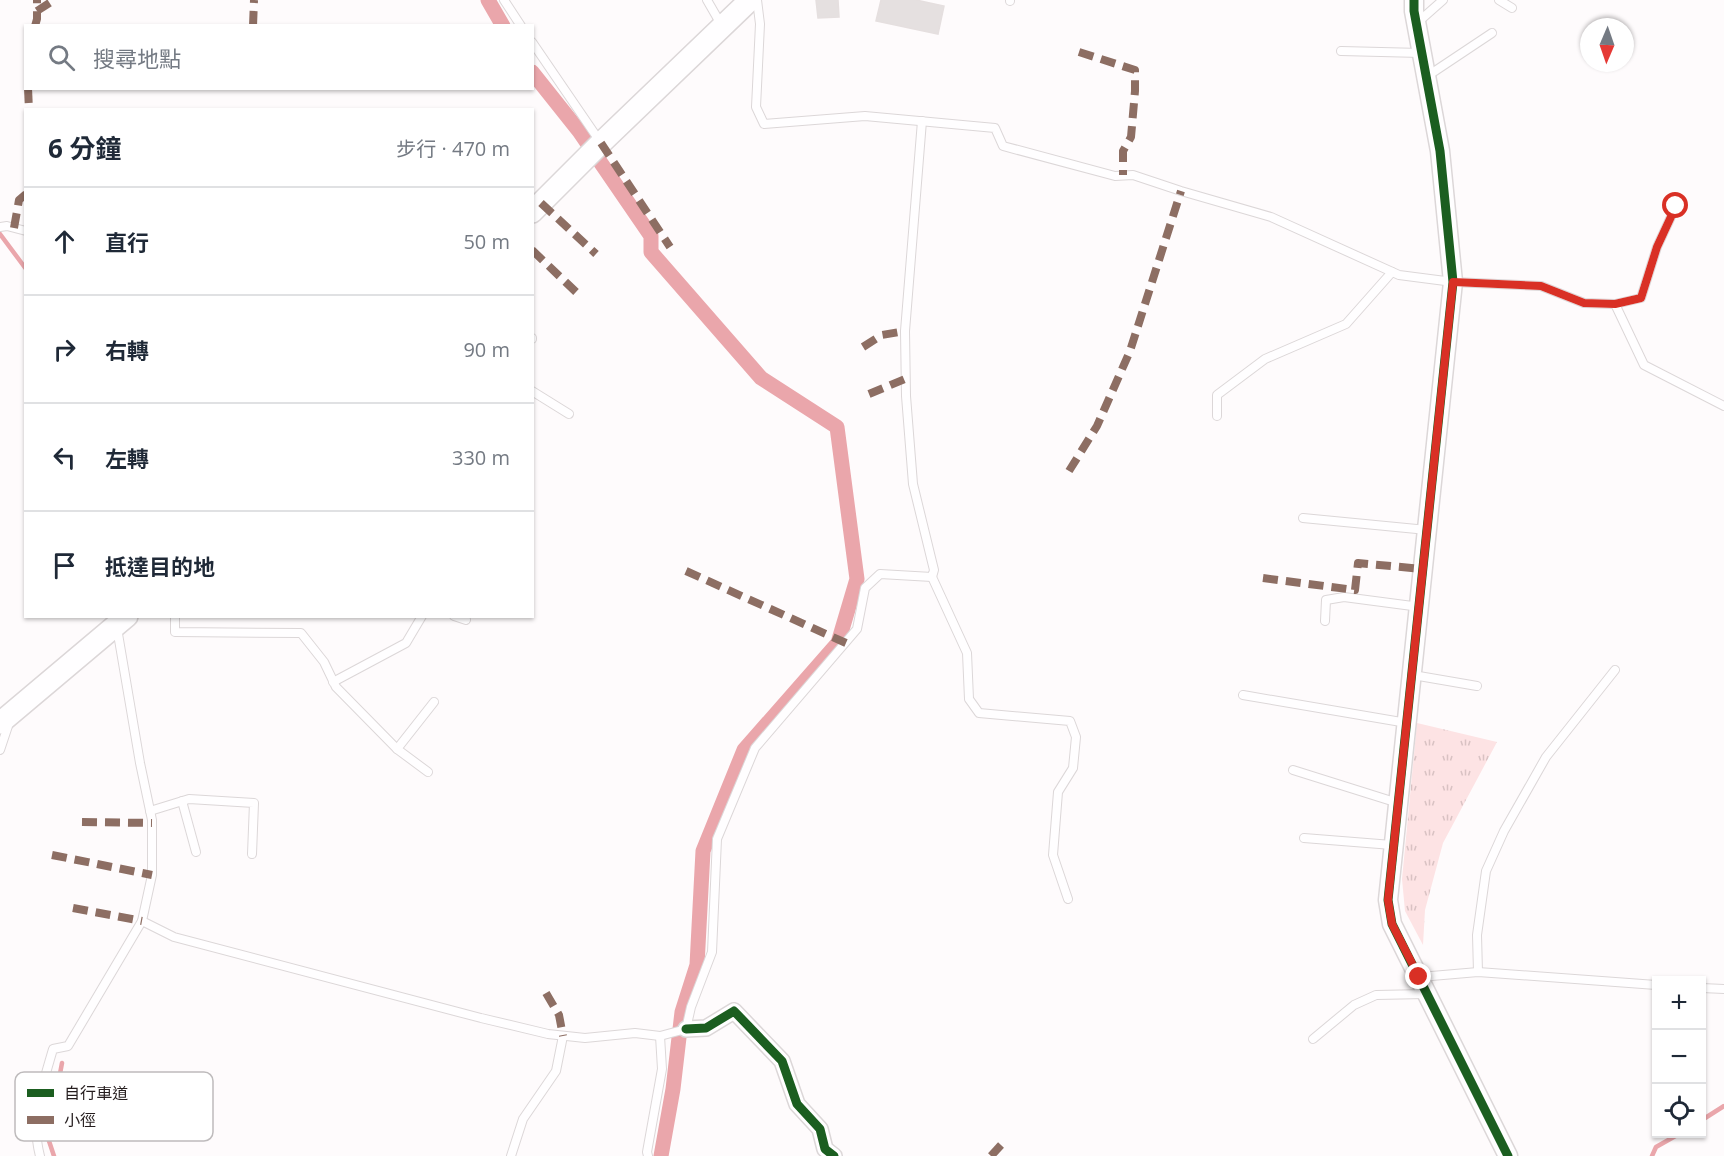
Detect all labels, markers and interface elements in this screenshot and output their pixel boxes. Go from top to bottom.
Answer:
north arrow [1580,18,1634,72]
search box [24,24,534,90]
icon: search [45,41,78,74]
text: 搜尋地點 [93,43,181,73]
text: 6 分鐘 [48,130,122,166]
text: 步行 · 470 m [396,135,510,162]
route start [1662,192,1688,218]
icon: ahead [48,225,81,258]
text: 直行 [105,227,149,257]
text: 50 m [463,228,510,255]
icon: right [48,333,81,366]
text: 右轉 [105,335,149,365]
text: 90 m [463,336,510,363]
icon: left [48,441,81,474]
text: 左轉 [105,443,149,473]
text: 330 m [452,444,510,471]
icon: arrive [48,549,81,582]
text: 抵達目的地 [105,551,215,581]
route end [1405,963,1431,989]
map controls [1652,976,1706,1138]
button: + [1652,976,1706,1030]
button: − [1652,1030,1706,1084]
legend [15,1072,213,1141]
text: 自行車道 [64,1082,128,1104]
button: locate [1652,1084,1706,1138]
text: 小徑 [64,1109,96,1131]

